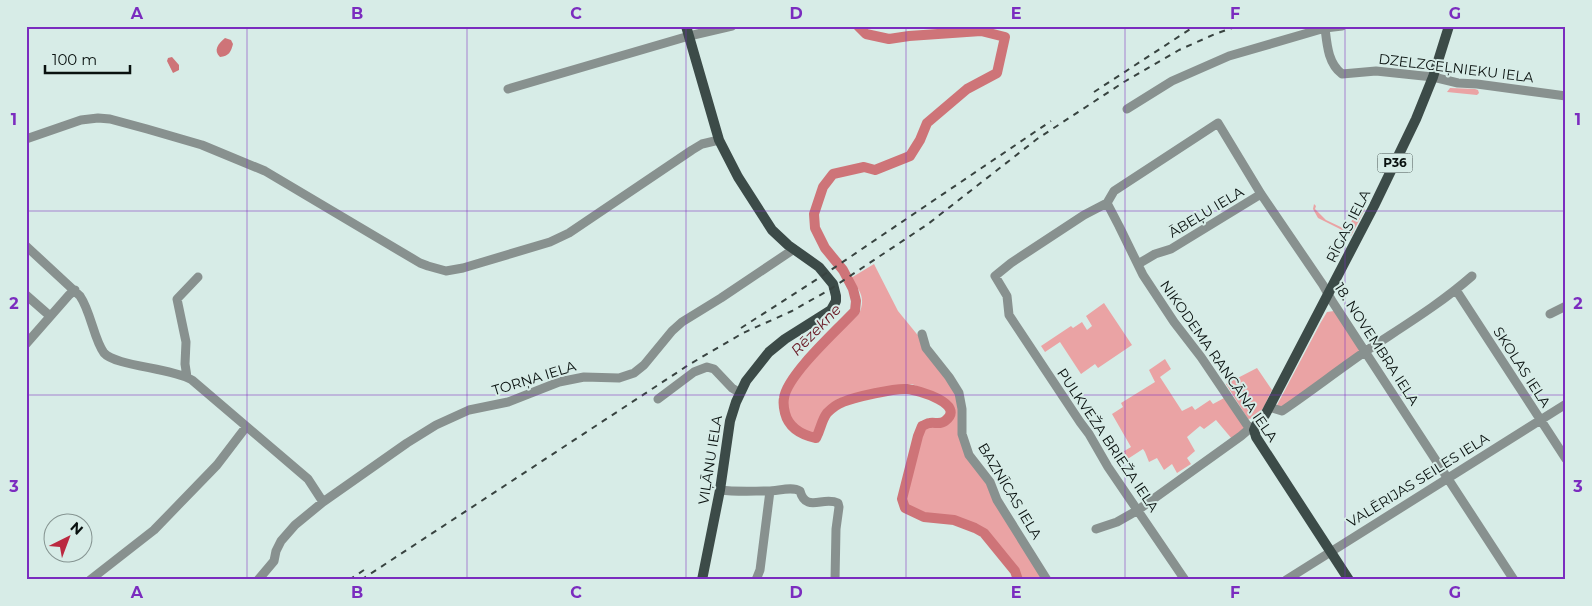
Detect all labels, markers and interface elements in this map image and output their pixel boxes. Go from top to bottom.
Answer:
text: A [130,4,144,23]
text: B [351,4,363,23]
text: C [570,4,582,23]
text: D [789,4,803,23]
text: E [1011,4,1021,23]
text: F [1230,4,1240,23]
text: G [1449,4,1461,23]
scale bar [45,42,130,74]
text: 100 m [52,50,97,69]
street label: DZELZCEĻNIEKU IELA [1377,50,1536,88]
text: 1 [11,110,17,129]
text: 1 [1575,110,1581,129]
road number: P36 [1378,154,1412,172]
street label: ĀBEĻU IELA [1165,182,1248,242]
street label: RĪGAS IELA [1322,186,1374,265]
street label: NIKODEMA RANCĀNA IELA [1156,277,1282,446]
street label: 18. NOVEMBRA IELA [1331,279,1424,409]
text: 2 [9,294,19,313]
text: 2 [1573,294,1583,313]
water label: Rēzekne [786,300,845,359]
street label: SKOLAS IELA [1489,323,1555,411]
street label: TORŅA IELA [490,356,579,400]
street label: PULKVEŽA BRIEŽA IELA [1053,365,1163,516]
street label: VIĻĀNU IELA [694,413,727,506]
street label: VALĒRIJAS SEILES IELA [1344,428,1493,531]
street label: BAZNĪCAS IELA [974,440,1046,543]
text: 3 [8,477,19,496]
text: 3 [1572,477,1583,496]
north arrow [42,514,92,564]
text: N [66,518,87,539]
text: A [130,583,144,602]
text: B [351,583,363,602]
text: C [570,583,582,602]
text: D [789,583,803,602]
text: E [1011,583,1021,602]
text: F [1230,583,1240,602]
text: G [1449,583,1461,602]

